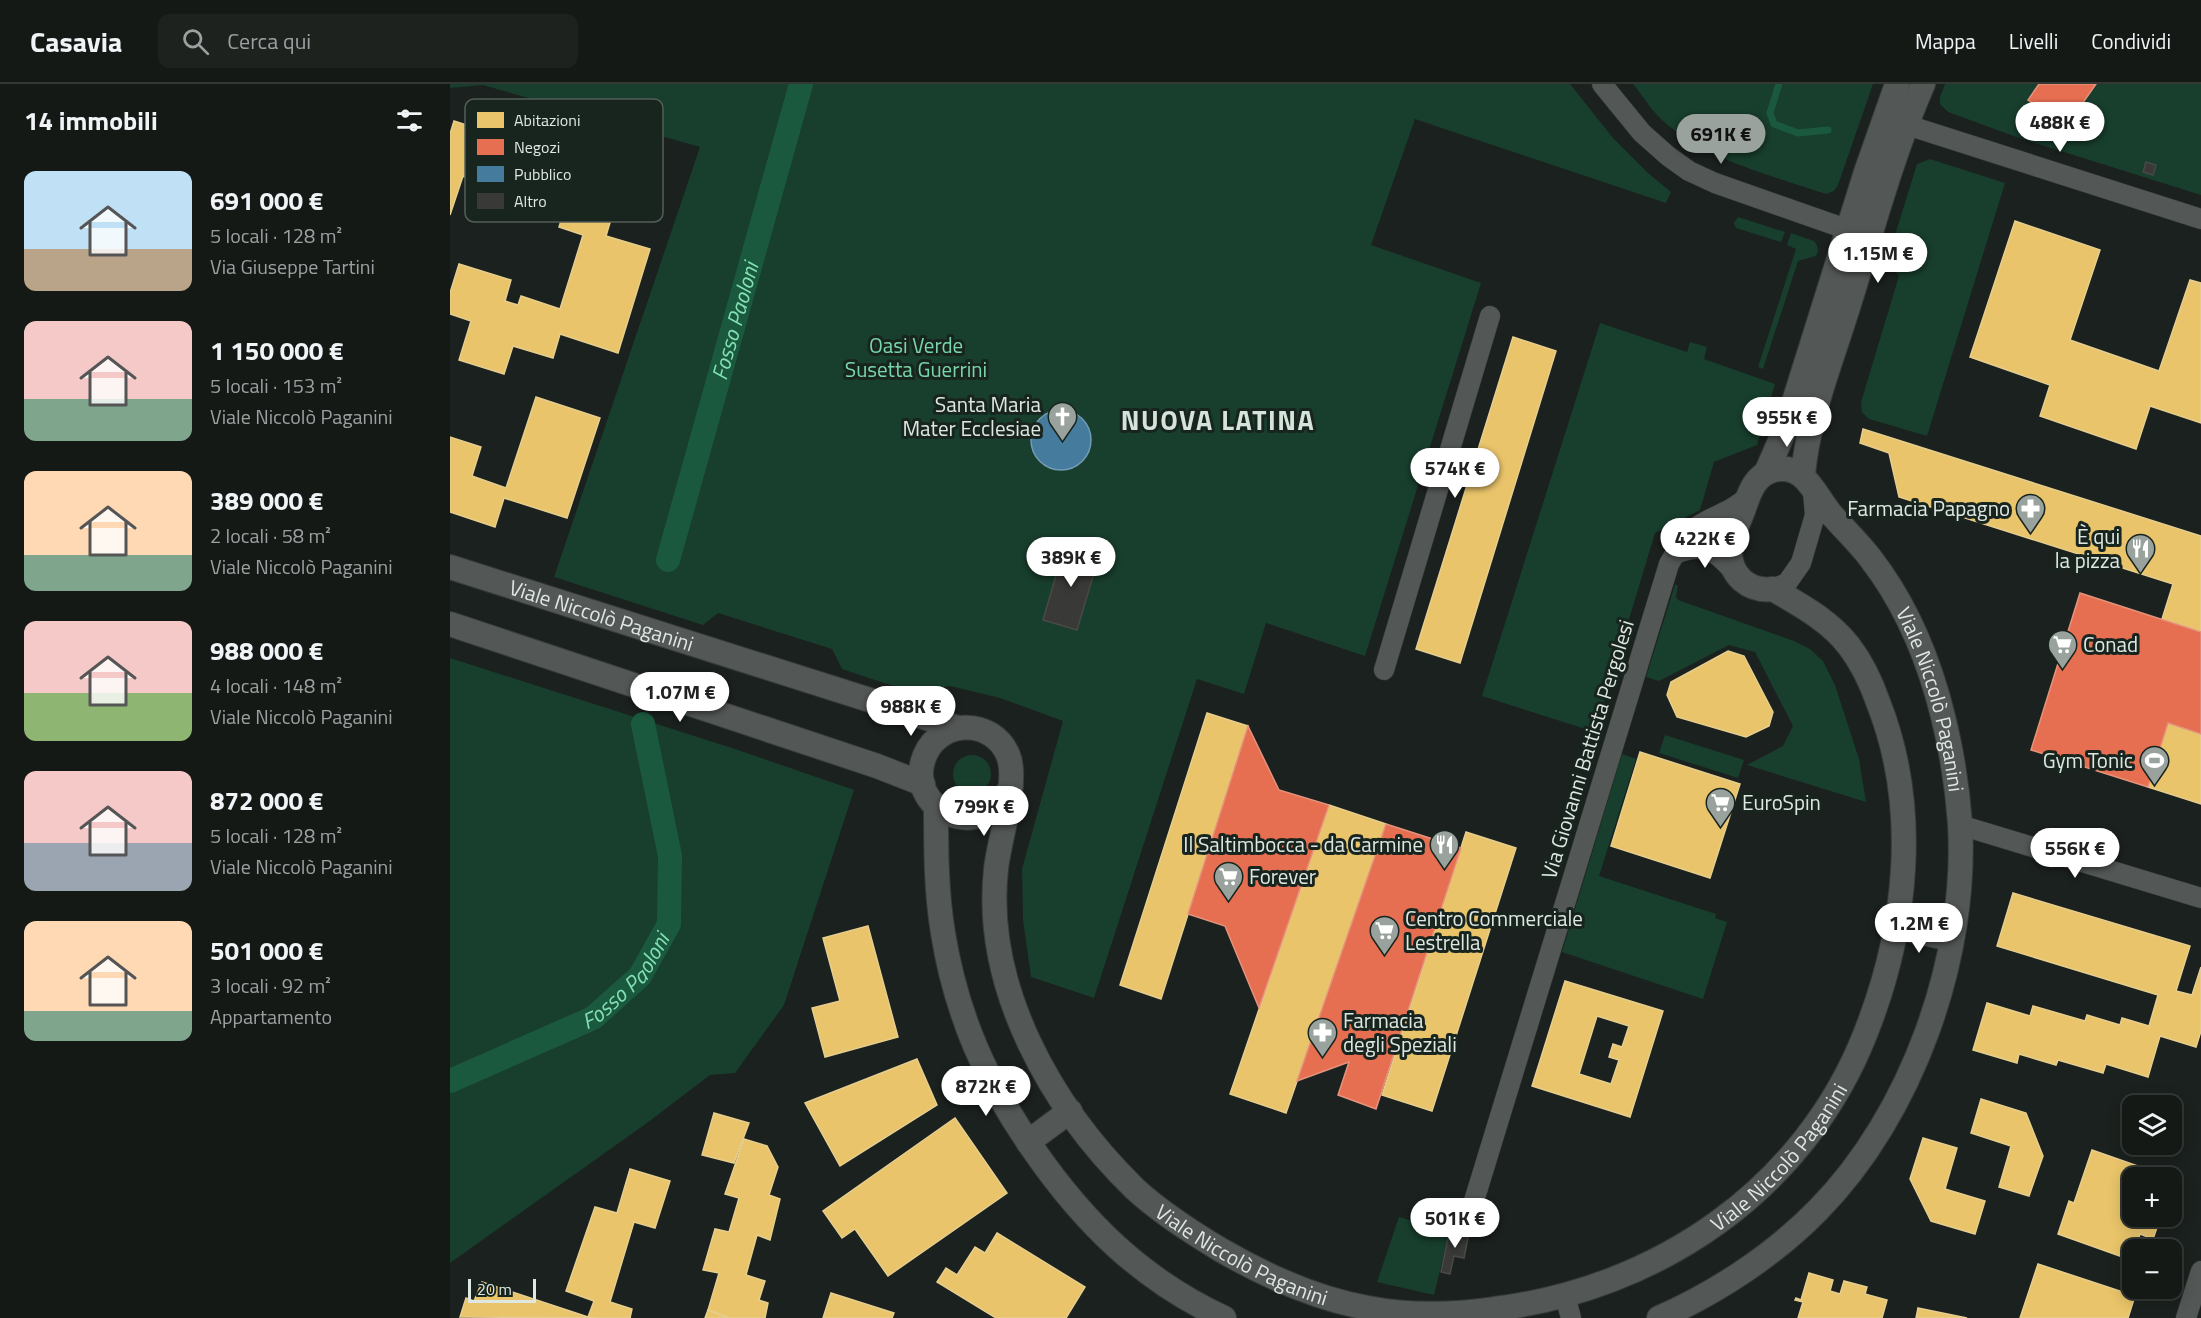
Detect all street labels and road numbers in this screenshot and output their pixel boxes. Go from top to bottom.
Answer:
street label: Viale Niccolò Paganini [505,571,698,659]
street label: Viale Niccolò Paganini [1888,601,1973,794]
street label: Via Giovanni Battista Pergolesi [1532,615,1642,883]
street label: Viale Niccolò Paganini [1703,1077,1855,1239]
street label: Viale Niccolò Paganini [1149,1196,1332,1313]

